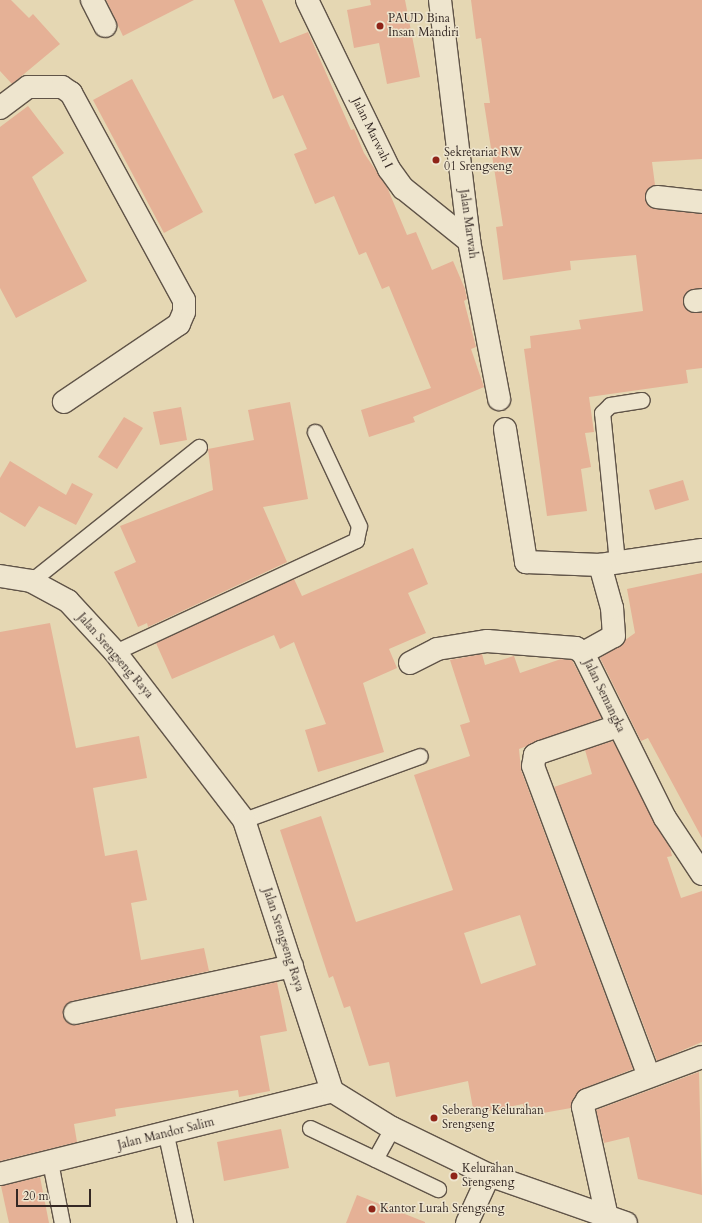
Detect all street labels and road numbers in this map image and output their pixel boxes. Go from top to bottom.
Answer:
street label: Jalan Marwah I [349,95,395,171]
street label: Jalan Marwah [456,188,480,260]
street label: Jalan Srengseng Raya [74,610,156,702]
street label: Jalan Semangka [580,657,628,735]
street label: Jalan Srengseng Raya [259,886,307,994]
street label: Jalan Mandor Salim [116,1115,216,1153]

